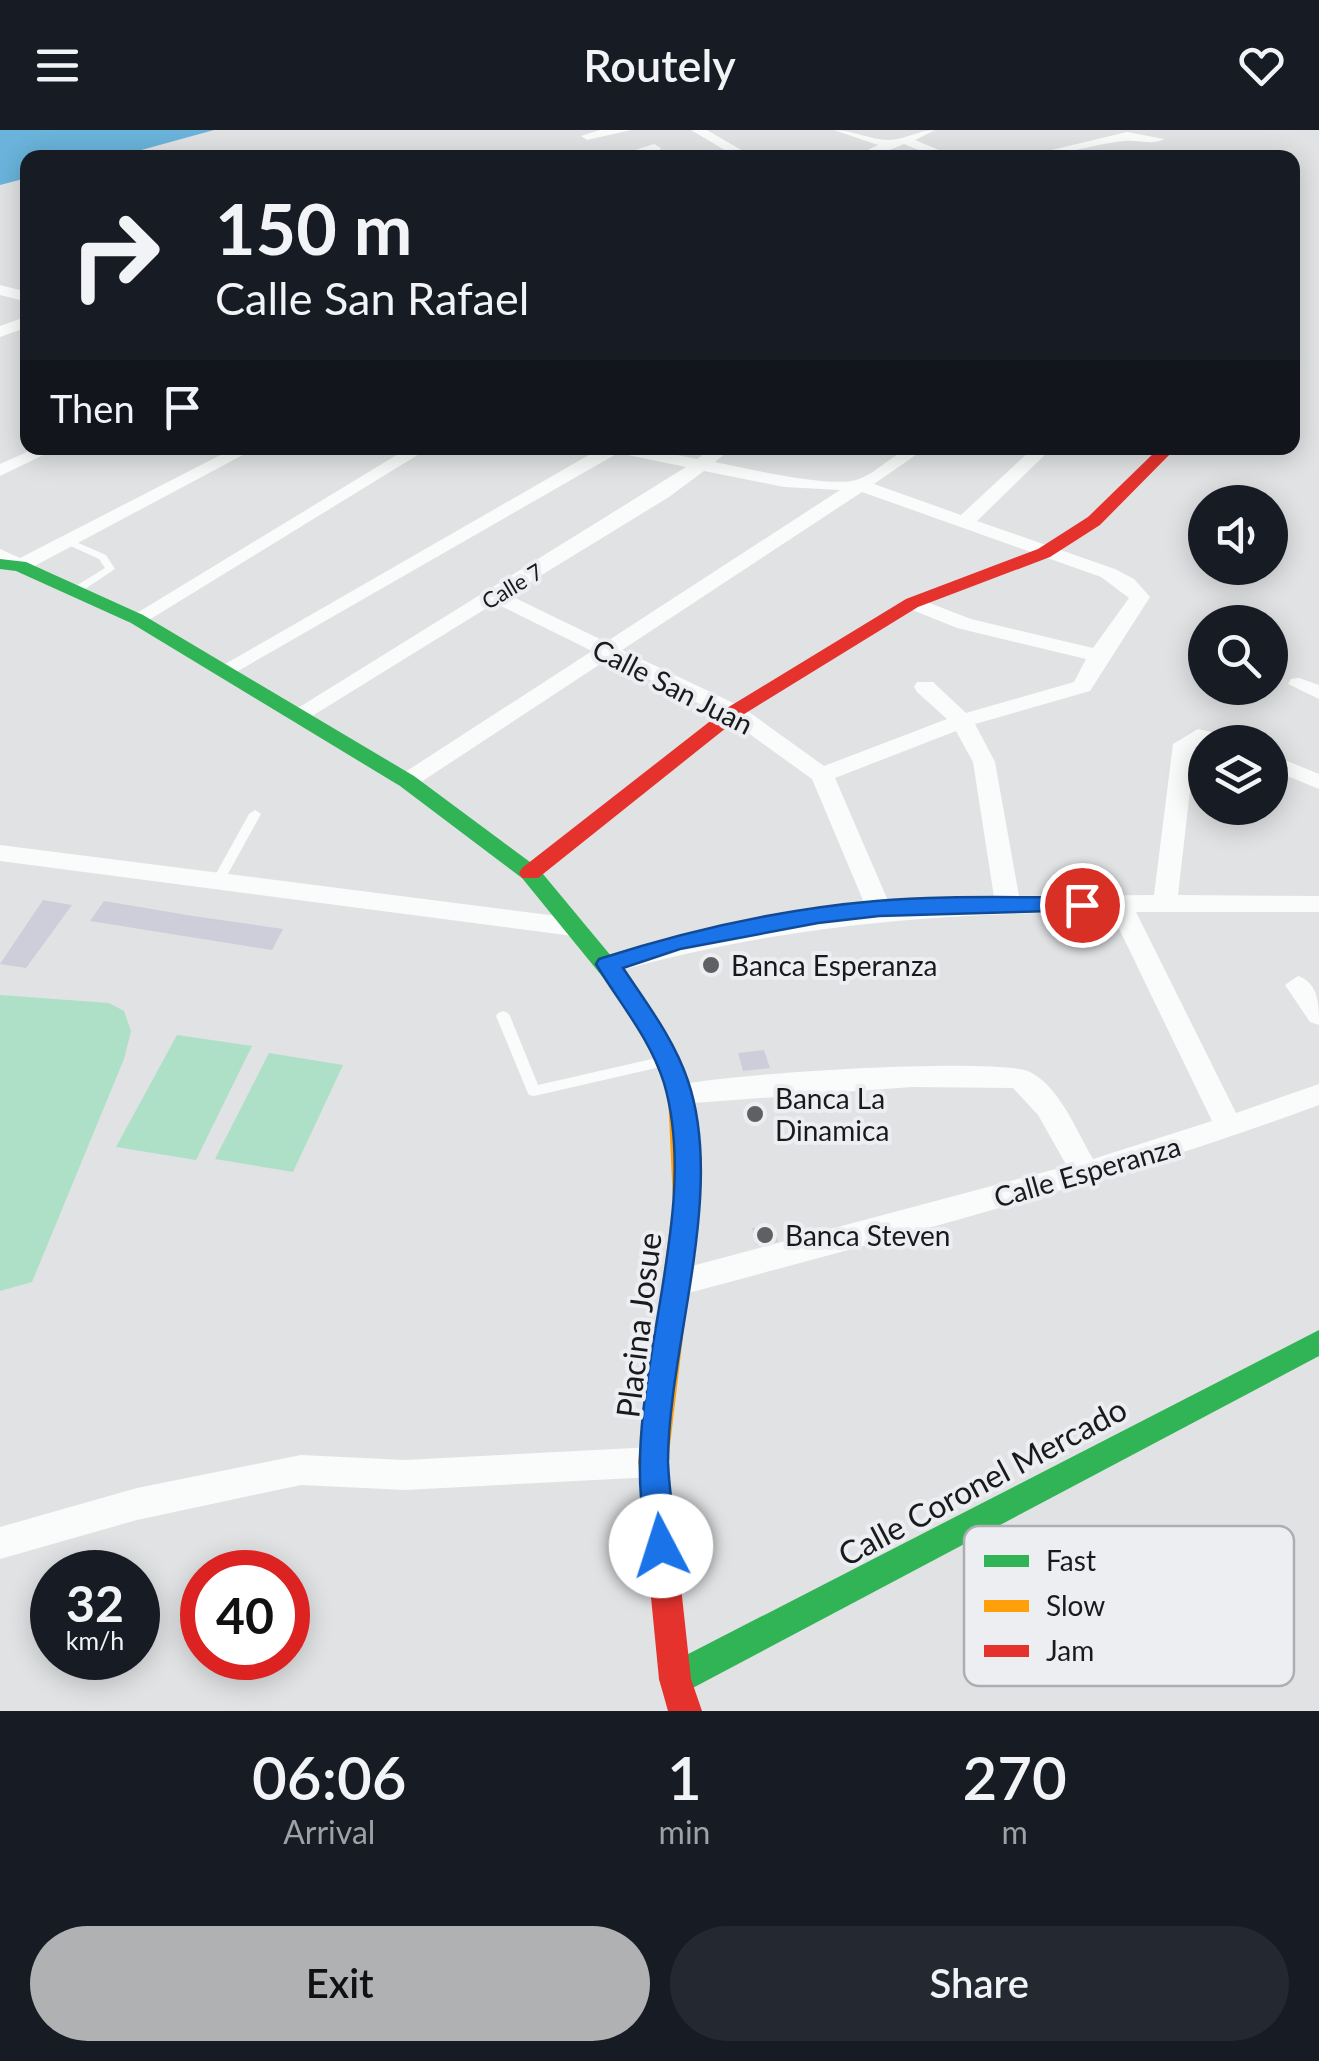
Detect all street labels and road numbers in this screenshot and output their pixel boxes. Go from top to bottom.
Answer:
street label: Calle 7 [477,557,547,615]
street label: Calle San Juan [587,631,759,741]
street label: Calle Esperanza [990,1128,1184,1214]
street label: Placina Josue [607,1230,669,1420]
street label: Calle Coronel Mercado [831,1389,1133,1573]

